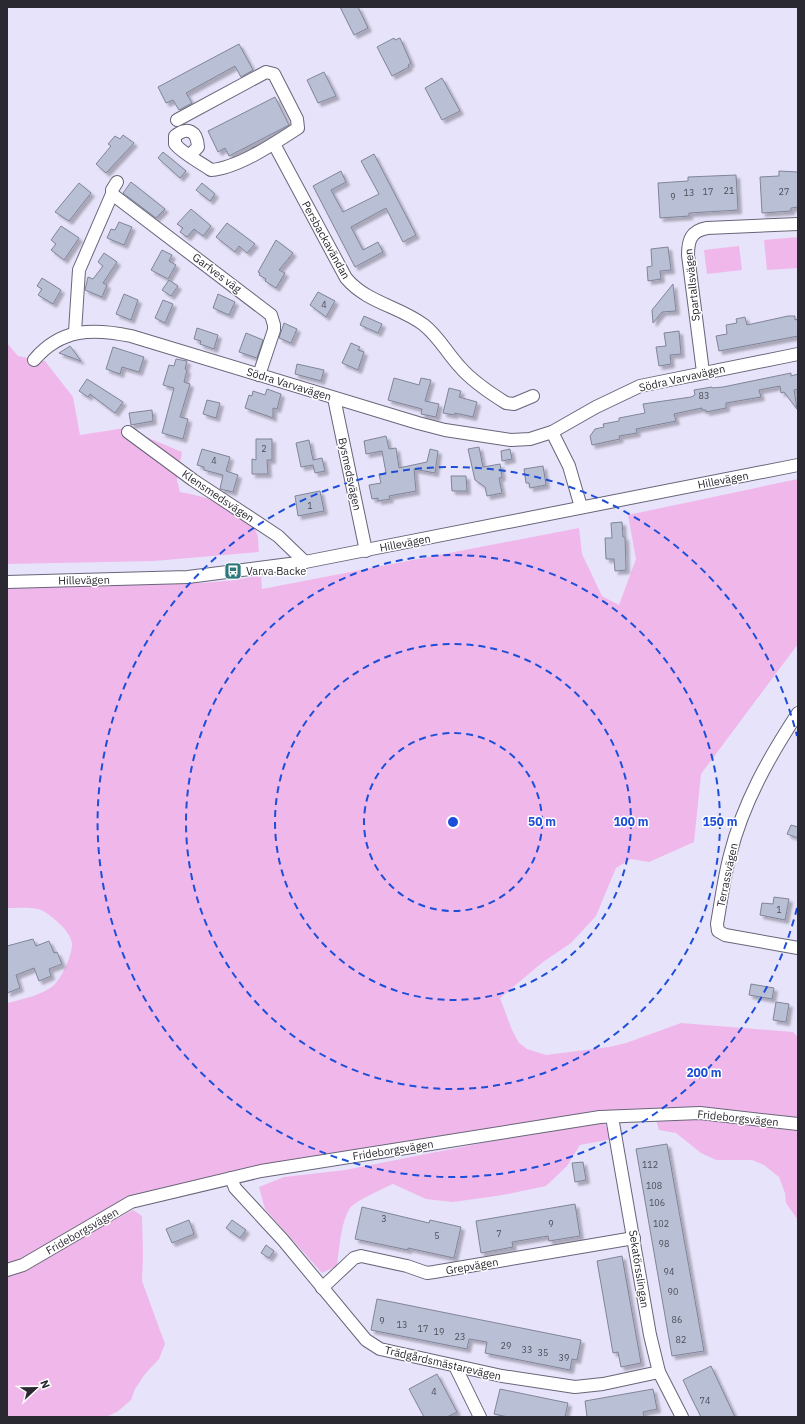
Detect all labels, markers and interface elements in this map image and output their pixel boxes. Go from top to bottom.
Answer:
house number: 21 [724,185,734,196]
house number: 17 [703,186,713,197]
house number: 27 [779,186,789,197]
house number: 13 [684,187,694,198]
house number: 9 [670,191,676,202]
street label: Persbackavändan [299,198,353,282]
street label: Spartallsvägen [681,248,703,322]
street label: Garfves väg [190,250,244,296]
house number: 4 [321,299,327,310]
street label: Södra Varvavägen [637,361,727,395]
street label: Södra Varvavägen [245,364,333,404]
house number: 83 [699,390,709,401]
street label: Bysmedsvägen [335,436,365,512]
house number: 2 [261,443,267,454]
house number: 4 [211,455,217,466]
street label: Klensmedsvägen [179,467,257,525]
street label: Hillevägen [696,468,750,492]
house number: 1 [307,500,313,511]
street label: Hillevägen [378,531,432,555]
bus stop icon: Varva Backe [223,561,243,581]
place label: Varva Backe [246,564,306,578]
street label: Hillevägen [58,573,110,587]
text: 50 m [528,814,556,829]
text: 100 m [613,814,649,829]
text: 150 m [702,814,738,829]
centre of rings [446,815,460,829]
street label: Terrassvägen [713,842,741,908]
house number: 1 [776,904,782,915]
text: 200 m [686,1065,722,1080]
street label: Frideborgsvägen [697,1107,779,1129]
street label: Frideborgsvägen [352,1137,434,1163]
house number: 112 [642,1159,658,1170]
house number: 108 [646,1180,662,1191]
house number: 106 [649,1197,665,1208]
street label: Frideborgsvägen [43,1205,121,1257]
house number: 3 [381,1213,387,1224]
house number: 9 [548,1218,554,1229]
house number: 102 [653,1218,669,1229]
house number: 7 [496,1228,502,1239]
street label: Sekatörsslingan [626,1229,652,1309]
house number: 5 [434,1230,440,1241]
house number: 98 [659,1238,669,1249]
street label: Grepvägen [445,1254,499,1278]
house number: 94 [664,1266,674,1277]
house number: 90 [668,1286,678,1297]
house number: 86 [672,1314,682,1325]
house number: 9 [379,1315,385,1326]
house number: 13 [397,1319,407,1330]
house number: 17 [418,1323,428,1334]
house number: 19 [434,1326,444,1337]
house number: 23 [455,1331,465,1342]
house number: 82 [676,1334,686,1345]
house number: 29 [501,1340,511,1351]
street label: Trädgårdsmästarevägen [383,1343,503,1383]
house number: 33 [522,1344,532,1355]
house number: 35 [538,1347,548,1358]
house number: 39 [559,1352,569,1363]
north arrow [16,1368,56,1408]
text: N [37,1378,53,1391]
house number: 4 [431,1386,437,1397]
house number: 74 [700,1395,710,1406]

